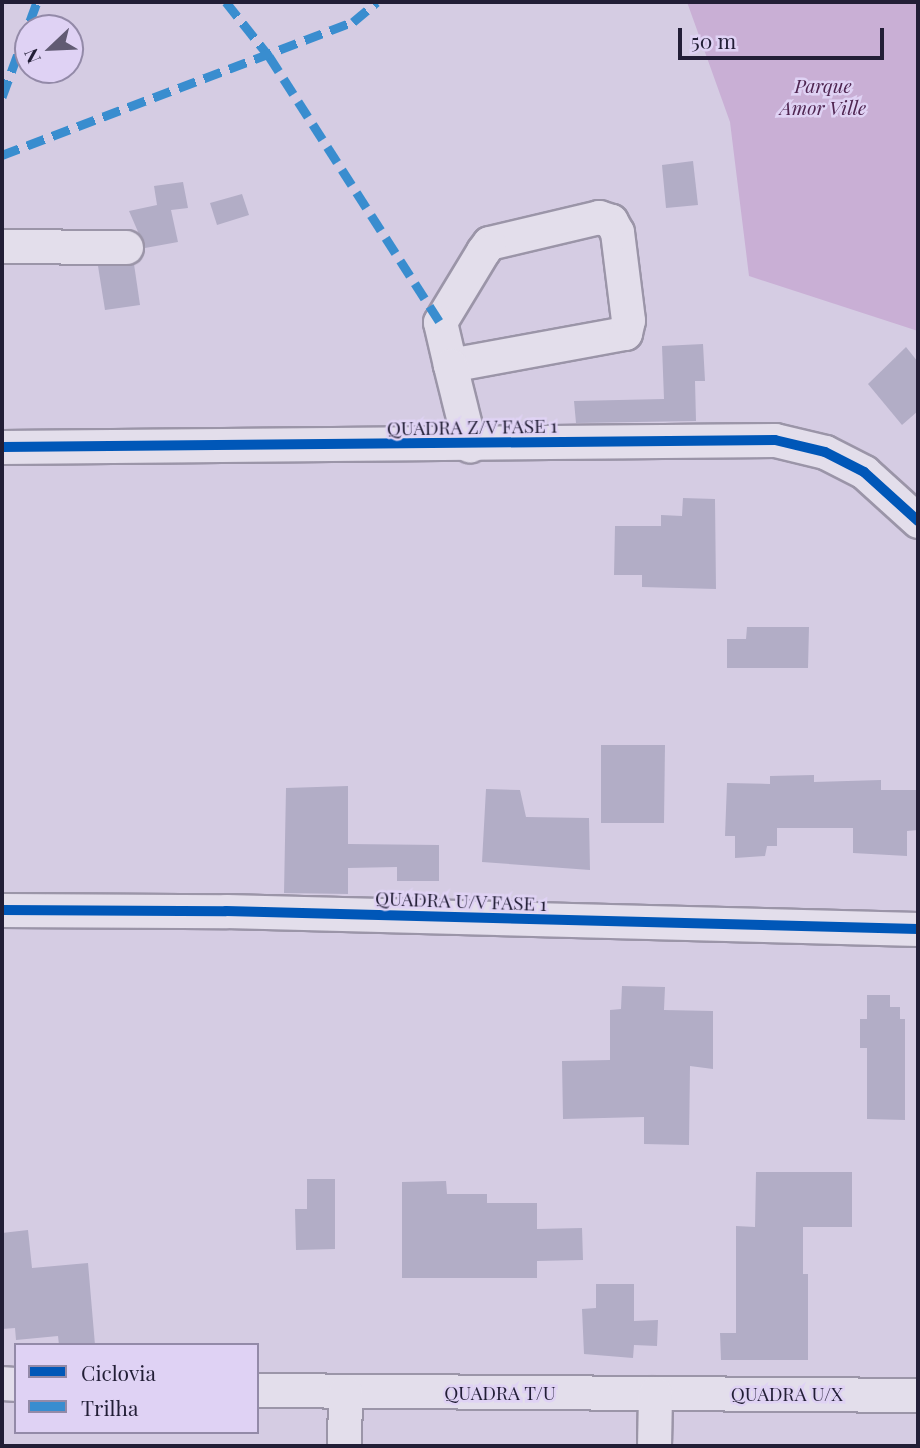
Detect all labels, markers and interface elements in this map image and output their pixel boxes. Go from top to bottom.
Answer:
north arrow [14,14,84,84]
scale bar [682,14,888,58]
text: 50 m [691,26,736,54]
text: N [17,45,46,68]
park label: Parque Amor Ville [780,75,866,119]
street label: QUADRA Z/V FASE 1 [386,414,558,440]
street label: QUADRA U/V FASE 1 [374,887,548,915]
legend [14,1343,259,1434]
text: Ciclovia [81,1358,156,1386]
street label: QUADRA T/U [444,1382,556,1404]
street label: QUADRA U/X [731,1383,843,1405]
text: Trilha [81,1393,138,1421]

